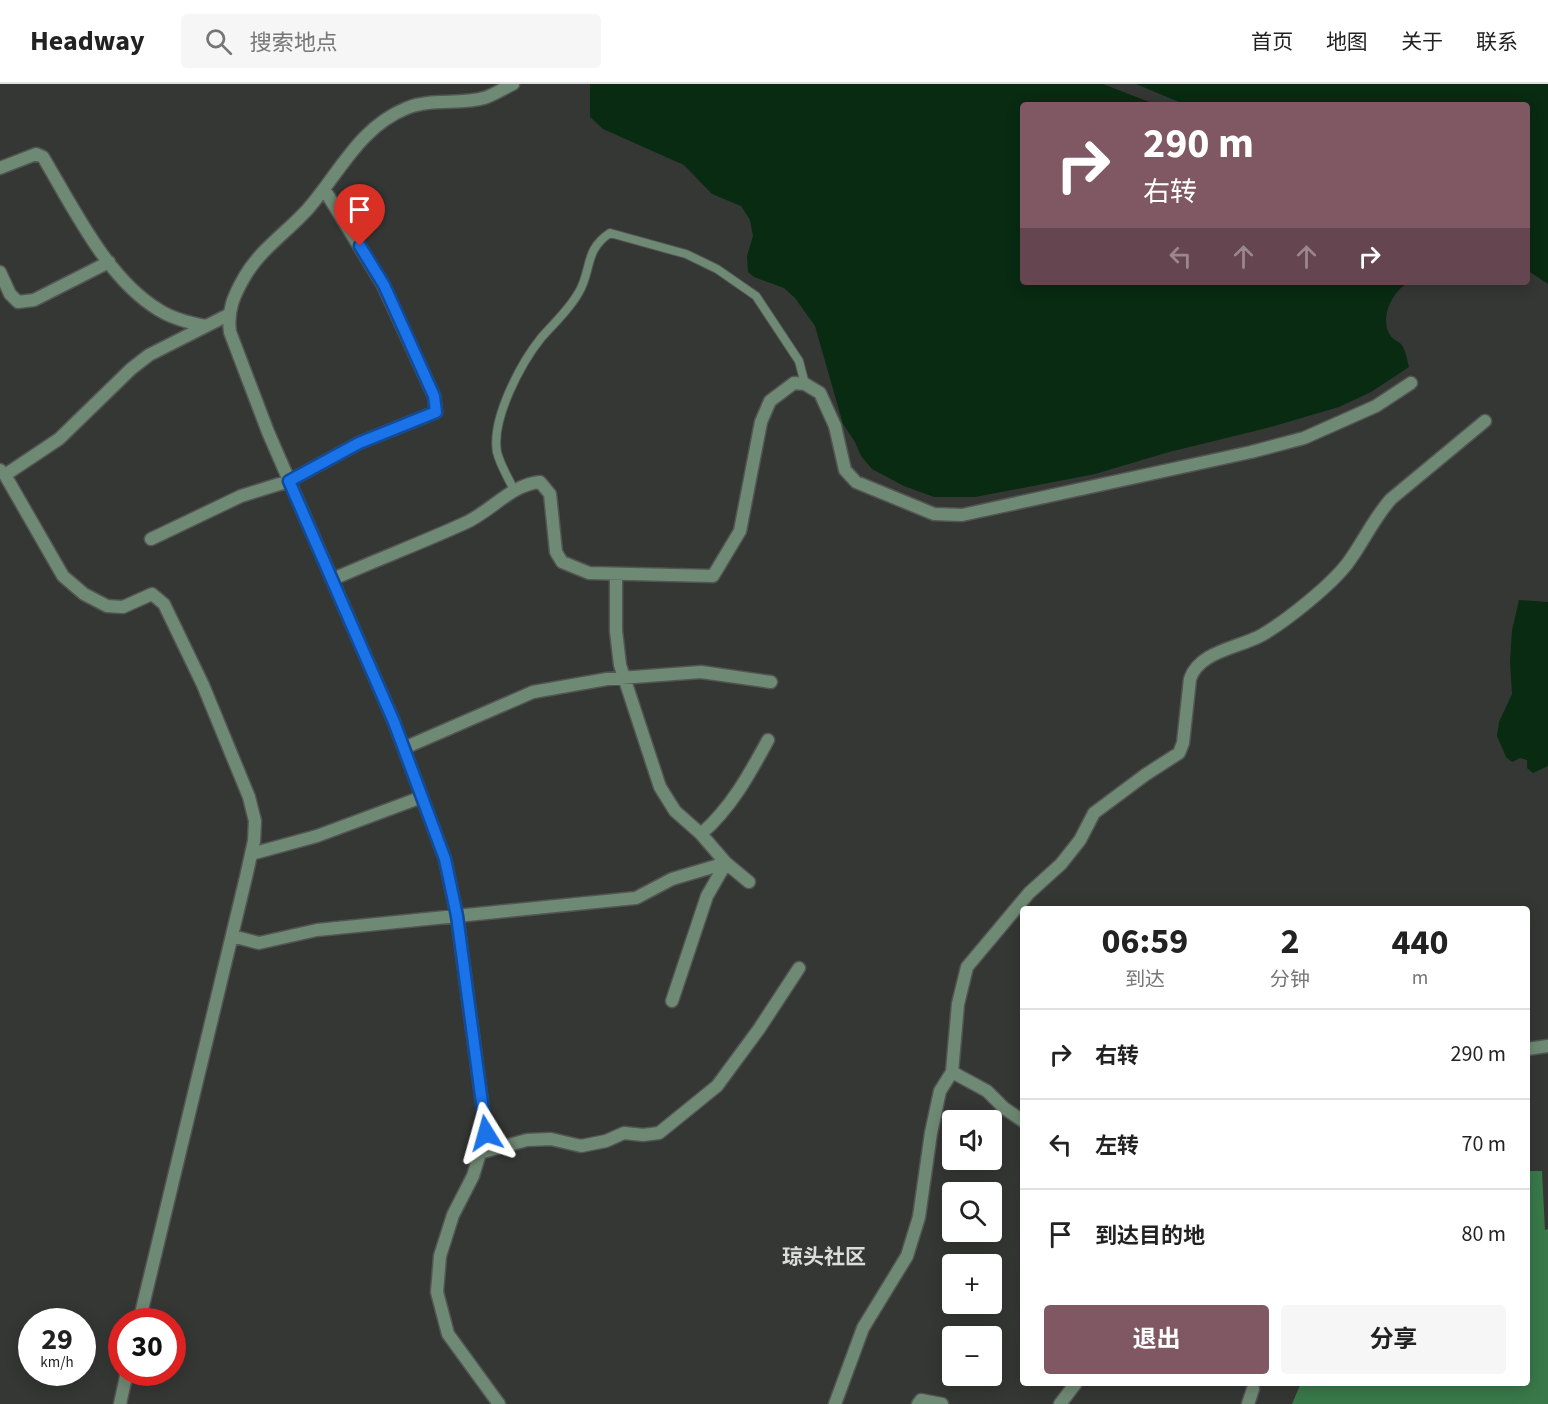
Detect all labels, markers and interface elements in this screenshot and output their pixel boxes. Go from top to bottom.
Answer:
search box [181,14,601,68]
text: Headway [30,21,145,61]
icon: search [202,25,235,58]
text: 搜索地点 [250,27,338,59]
text: 首页 [1251,27,1293,57]
text: 地图 [1326,27,1368,57]
text: 关于 [1401,27,1443,57]
text: 联系 [1476,27,1518,57]
text: 290 m [1143,114,1254,174]
icon: right [1044,126,1122,204]
text: 右转 [1143,173,1197,212]
pin [334,184,385,246]
icon: arrive [343,193,376,226]
icon: left [1164,240,1197,273]
icon: ahead [1227,240,1260,273]
icon: ahead [1290,240,1323,273]
icon: right [1353,240,1386,273]
text: 06:59 [1102,916,1188,967]
text: 2 [1280,916,1299,967]
text: 440 [1391,917,1448,968]
text: m [1412,964,1428,992]
text: 到达 [1125,966,1165,994]
text: 分钟 [1270,966,1310,994]
icon: right [1044,1038,1077,1071]
text: 290 m [1451,1038,1506,1070]
text: 右转 [1095,1040,1139,1072]
position arrow [454,1101,518,1165]
map controls [942,1110,1002,1386]
button: sound [942,1110,1002,1170]
icon: left [1044,1128,1077,1161]
text: 70 m [1461,1128,1506,1160]
text: 左转 [1095,1130,1139,1162]
button: search [942,1182,1002,1242]
icon: arrive [1044,1218,1077,1251]
text: 80 m [1461,1218,1506,1250]
text: 到达目的地 [1095,1220,1205,1252]
district label: 琼头社区 [782,1242,866,1272]
button: + [942,1254,1002,1314]
button: 退出 [1044,1305,1269,1374]
button: 分享 [1281,1305,1506,1374]
speed limit sign: 30 [108,1308,186,1386]
text: 29 [41,1318,73,1361]
button: − [942,1326,1002,1386]
text: km/h [40,1352,74,1373]

